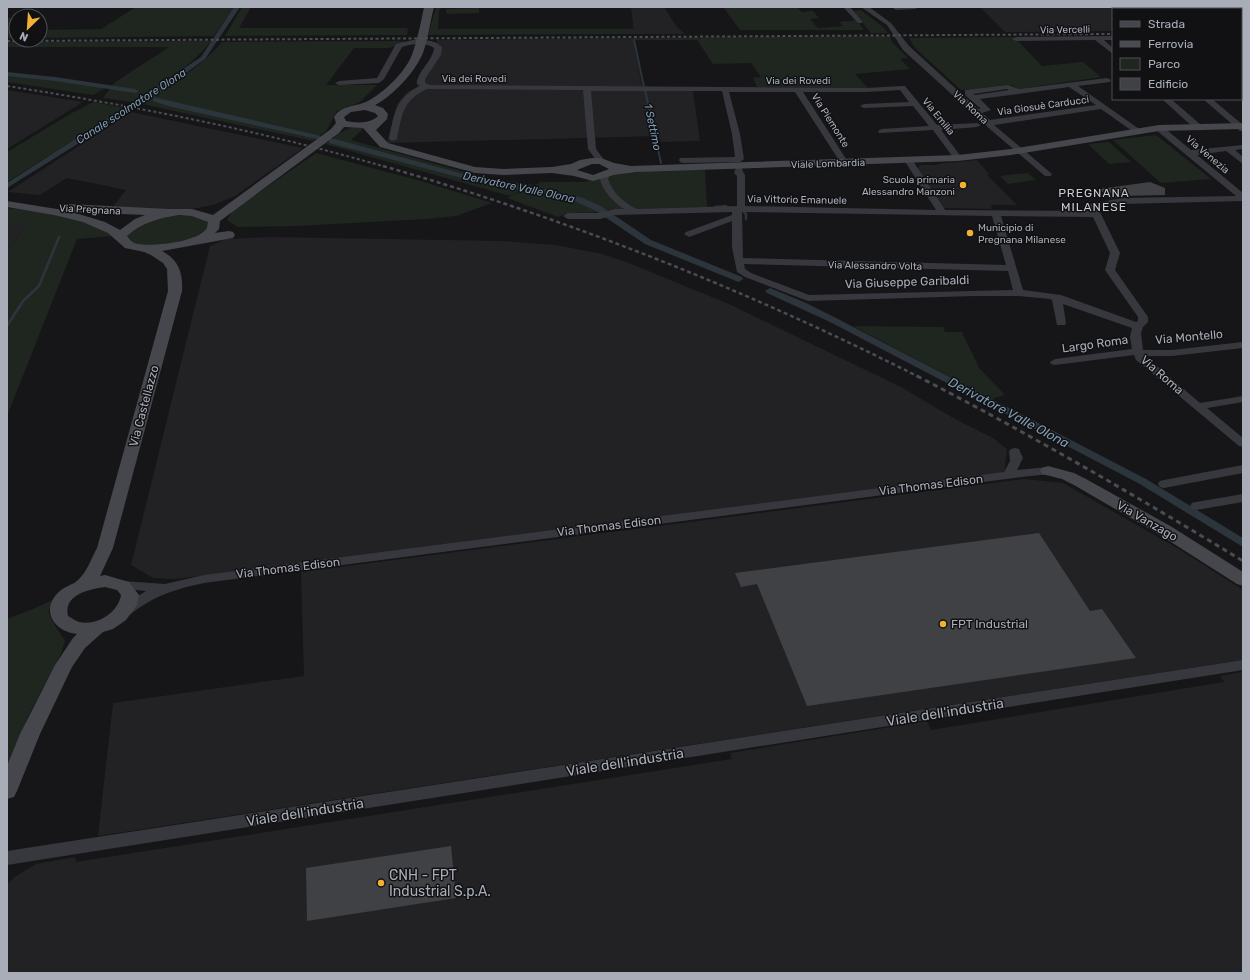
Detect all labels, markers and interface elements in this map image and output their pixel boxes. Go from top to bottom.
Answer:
north arrow [8,8,48,48]
legend [1112,8,1242,100]
text: Strada [1148,17,1185,31]
street label: Via Vercelli [1040,24,1090,36]
text: N [18,29,30,44]
text: Ferrovia [1148,37,1193,51]
text: Parco [1148,57,1180,71]
water label: Canale scolmatore Olona [74,66,189,147]
street label: Via dei Rovedi [442,73,506,85]
street label: Via dei Rovedi [766,75,830,87]
text: Edificio [1148,77,1188,91]
street label: Via Roma [950,88,990,127]
street label: Via Piemonte [809,91,852,150]
street label: Via Giosuè Carducci [997,94,1090,118]
street label: Via Emilia [920,96,957,138]
water label: 1 Settimo [641,103,664,152]
street label: Via Venezia [1183,133,1231,176]
street label: Viale Lombardia [791,157,865,171]
water label: Derivatore Valle Olona [462,169,576,206]
place label: Scuola primaria Alessandro Manzoni [862,174,955,198]
marker: Scuola primaria Alessandro Manzoni [958,180,968,190]
district label: PREGNANA MILANESE [1058,186,1130,214]
street label: Via Vittorio Emanuele [747,193,847,207]
street label: Via Pregnana [59,202,121,218]
place label: Municipio di Pregnana Milanese [978,222,1066,246]
marker: Municipio di Pregnana Milanese [965,228,975,238]
street label: Via Alessandro Volta [828,259,922,273]
street label: Via Giuseppe Garibaldi [845,273,969,291]
street label: Via Montello [1155,327,1224,347]
street label: Largo Roma [1061,332,1129,356]
street label: Via Roma [1138,353,1186,397]
street label: Via Castellazzo [126,364,162,448]
water label: Derivatore Valle Olona [946,374,1072,451]
street label: Via Thomas Edison [878,472,984,498]
street label: Via Vanzago [1114,498,1180,544]
street label: Via Thomas Edison [556,513,662,539]
street label: Via Thomas Edison [235,555,341,581]
place label: FPT Industrial [951,617,1028,631]
marker: FPT Industrial [938,619,948,629]
street label: Viale dell'industria [885,695,1005,730]
street label: Viale dell'industria [565,745,685,780]
street label: Viale dell'industria [245,795,365,830]
place label: CNH - FPT Industrial S.p.A. [389,867,491,900]
marker: CNH - FPT Industrial S.p.A. [376,878,386,888]

